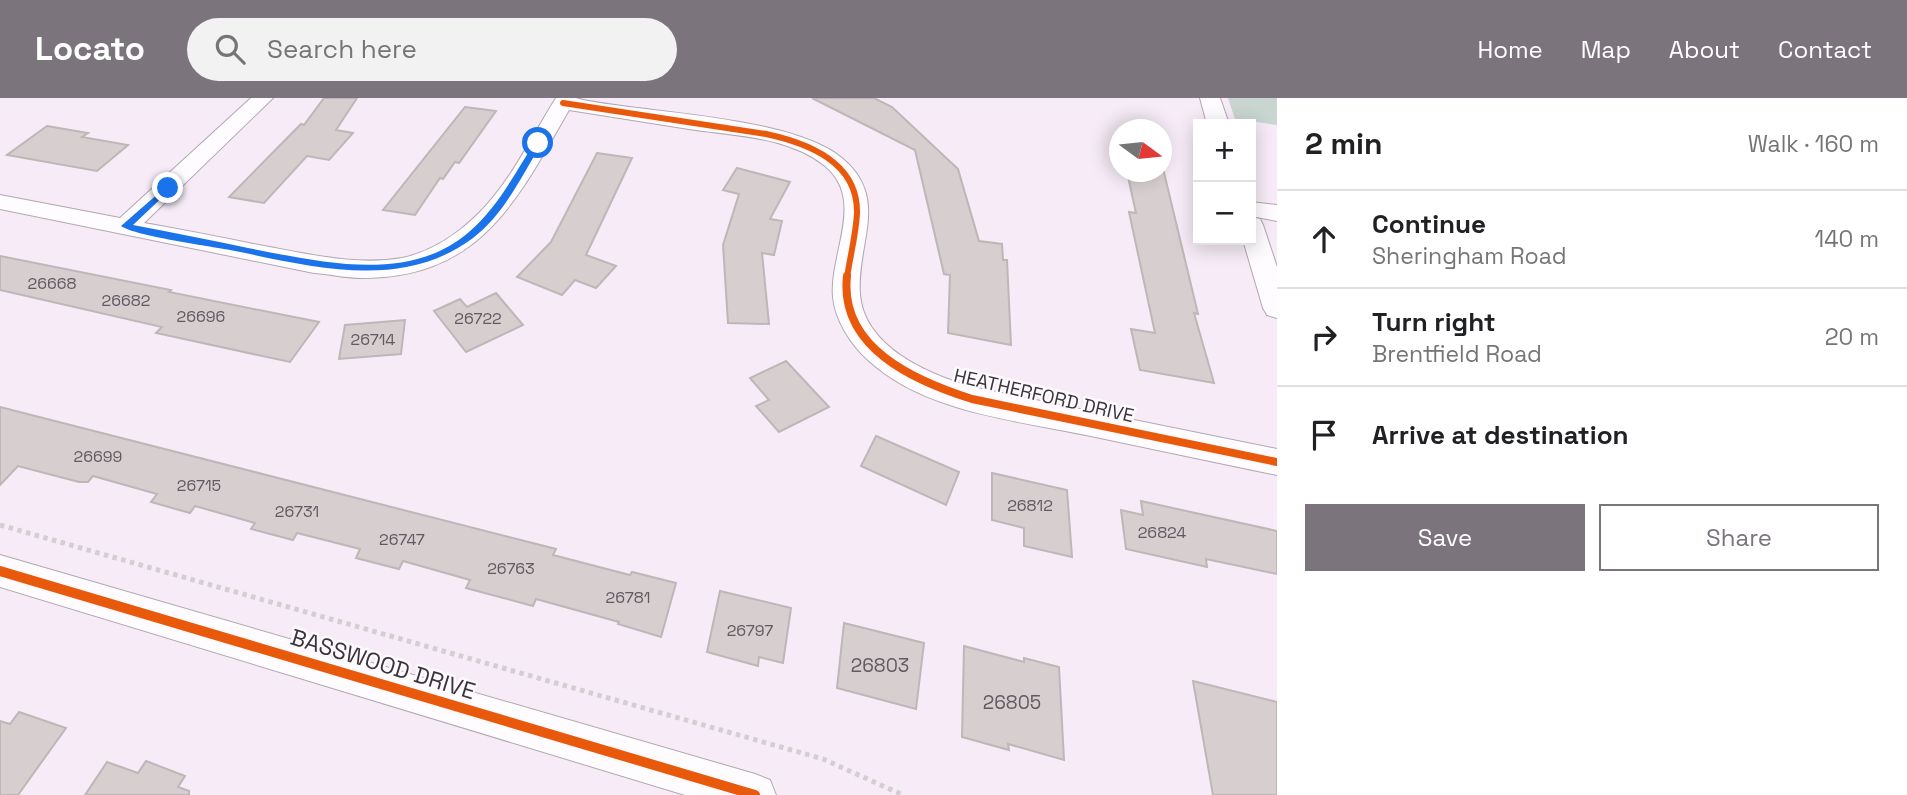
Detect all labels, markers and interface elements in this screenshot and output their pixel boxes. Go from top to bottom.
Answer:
search box [187,18,677,81]
text: Locato [35,28,145,70]
icon: search [211,30,249,68]
text: Search here [267,32,417,66]
text: Home [1477,34,1543,65]
text: Map [1581,34,1631,65]
text: About [1669,34,1740,65]
text: Contact [1778,34,1872,65]
north arrow [1109,119,1172,182]
map controls [1193,119,1256,245]
button: + [1193,119,1256,182]
text: 2 min [1305,124,1383,163]
route start [522,127,553,158]
text: Walk · 160 m [1748,129,1879,159]
route end [152,172,183,203]
button: − [1193,182,1256,245]
text: Continue [1372,207,1486,241]
icon: ahead [1305,220,1343,258]
text: 140 m [1815,224,1879,254]
text: Sheringham Road [1372,241,1566,271]
house number: 26668 [28,273,77,294]
house number: 26682 [102,290,150,311]
text: Turn right [1372,305,1496,339]
house number: 26696 [177,306,225,327]
house number: 26722 [454,308,502,329]
icon: right [1305,318,1343,356]
text: 20 m [1825,322,1879,352]
house number: 26714 [351,329,395,350]
text: Brentfield Road [1372,339,1542,369]
street label: HEATHERFORD DRIVE [951,363,1136,428]
icon: arrive [1305,416,1343,454]
text: Arrive at destination [1372,418,1629,452]
house number: 26699 [74,446,122,467]
house number: 26715 [177,475,221,496]
house number: 26812 [1007,495,1053,516]
house number: 26731 [275,501,319,522]
button: Save [1305,504,1585,571]
button: Share [1599,504,1879,571]
house number: 26824 [1138,522,1186,543]
house number: 26747 [379,529,425,550]
house number: 26763 [487,558,535,579]
house number: 26781 [606,587,650,608]
house number: 26797 [727,620,773,641]
street label: BASSWOOD DRIVE [287,622,479,706]
house number: 26803 [851,653,909,678]
house number: 26805 [983,690,1041,715]

